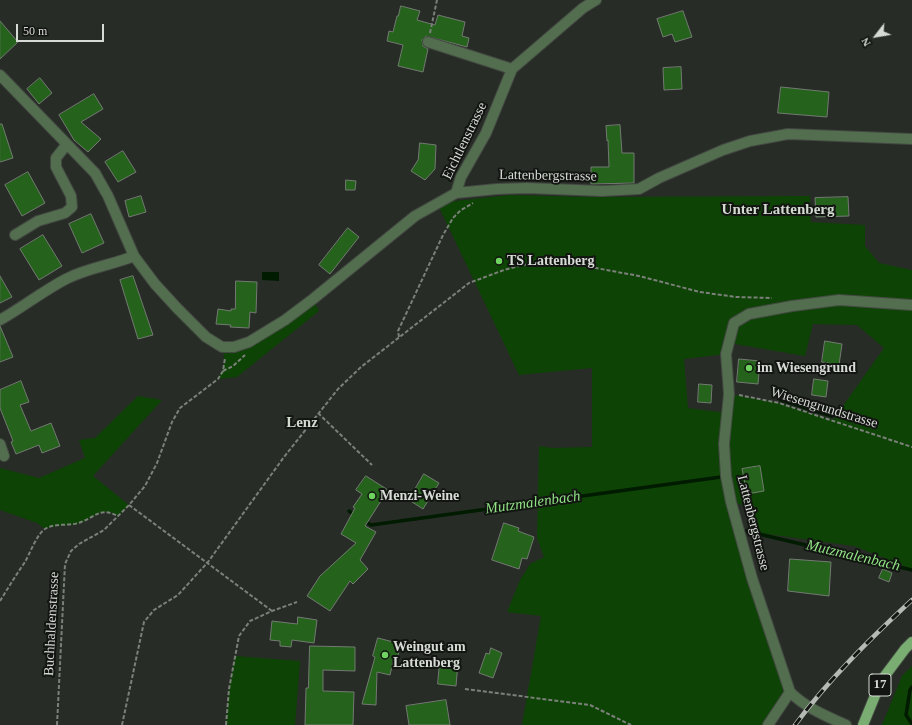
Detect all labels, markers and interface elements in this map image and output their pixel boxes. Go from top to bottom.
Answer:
scale bar [18,16,106,42]
north arrow [856,16,896,56]
text: 50 m [23,24,47,38]
text: N [859,36,873,49]
street label: Eichtlenstrasse [439,100,491,182]
street label: Lattenbergstrasse [499,167,597,185]
district label: Unter Lattenberg [722,201,834,219]
place label: TS Lattenberg [507,253,594,269]
marker: TS Lattenberg [494,256,504,266]
place label: im Wiesengrund [757,360,856,376]
marker: im Wiesengrund [744,363,754,373]
street label: Wiesengrundstrasse [768,384,880,432]
district label: Lenz [286,414,318,432]
street label: Lattenbergstrasse [733,474,773,572]
water label: Mutzmalenbach [484,487,582,519]
place label: Menzi-Weine [380,488,459,504]
marker: Menzi-Weine [367,491,377,501]
water label: Mutzmalenbach [804,536,902,576]
street label: Buchhaldenstrasse [41,572,63,676]
place label: Weingut am Lattenberg [393,639,466,672]
marker: Weingut am Lattenberg [380,650,390,660]
road number: 17 [869,674,891,696]

